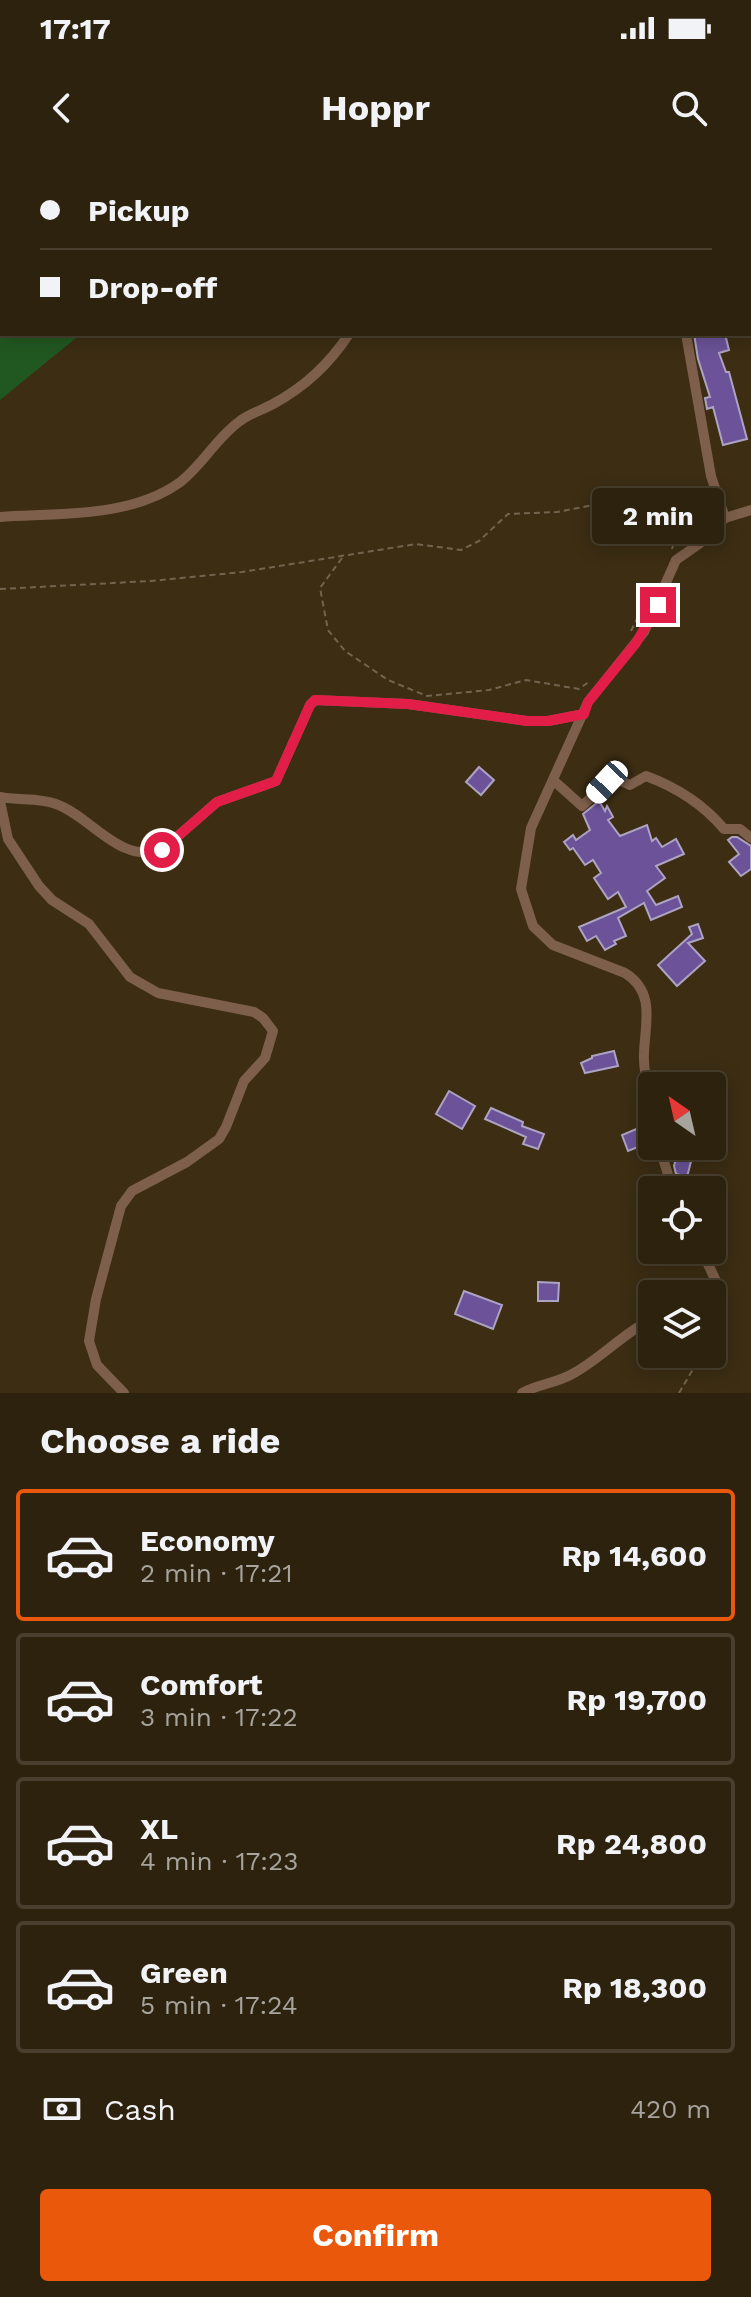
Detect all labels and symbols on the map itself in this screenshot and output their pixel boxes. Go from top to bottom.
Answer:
callout: 2 min [592,489,724,545]
route end [640,587,676,623]
car [582,756,632,808]
route start [144,832,180,868]
north arrow [638,1072,726,1160]

